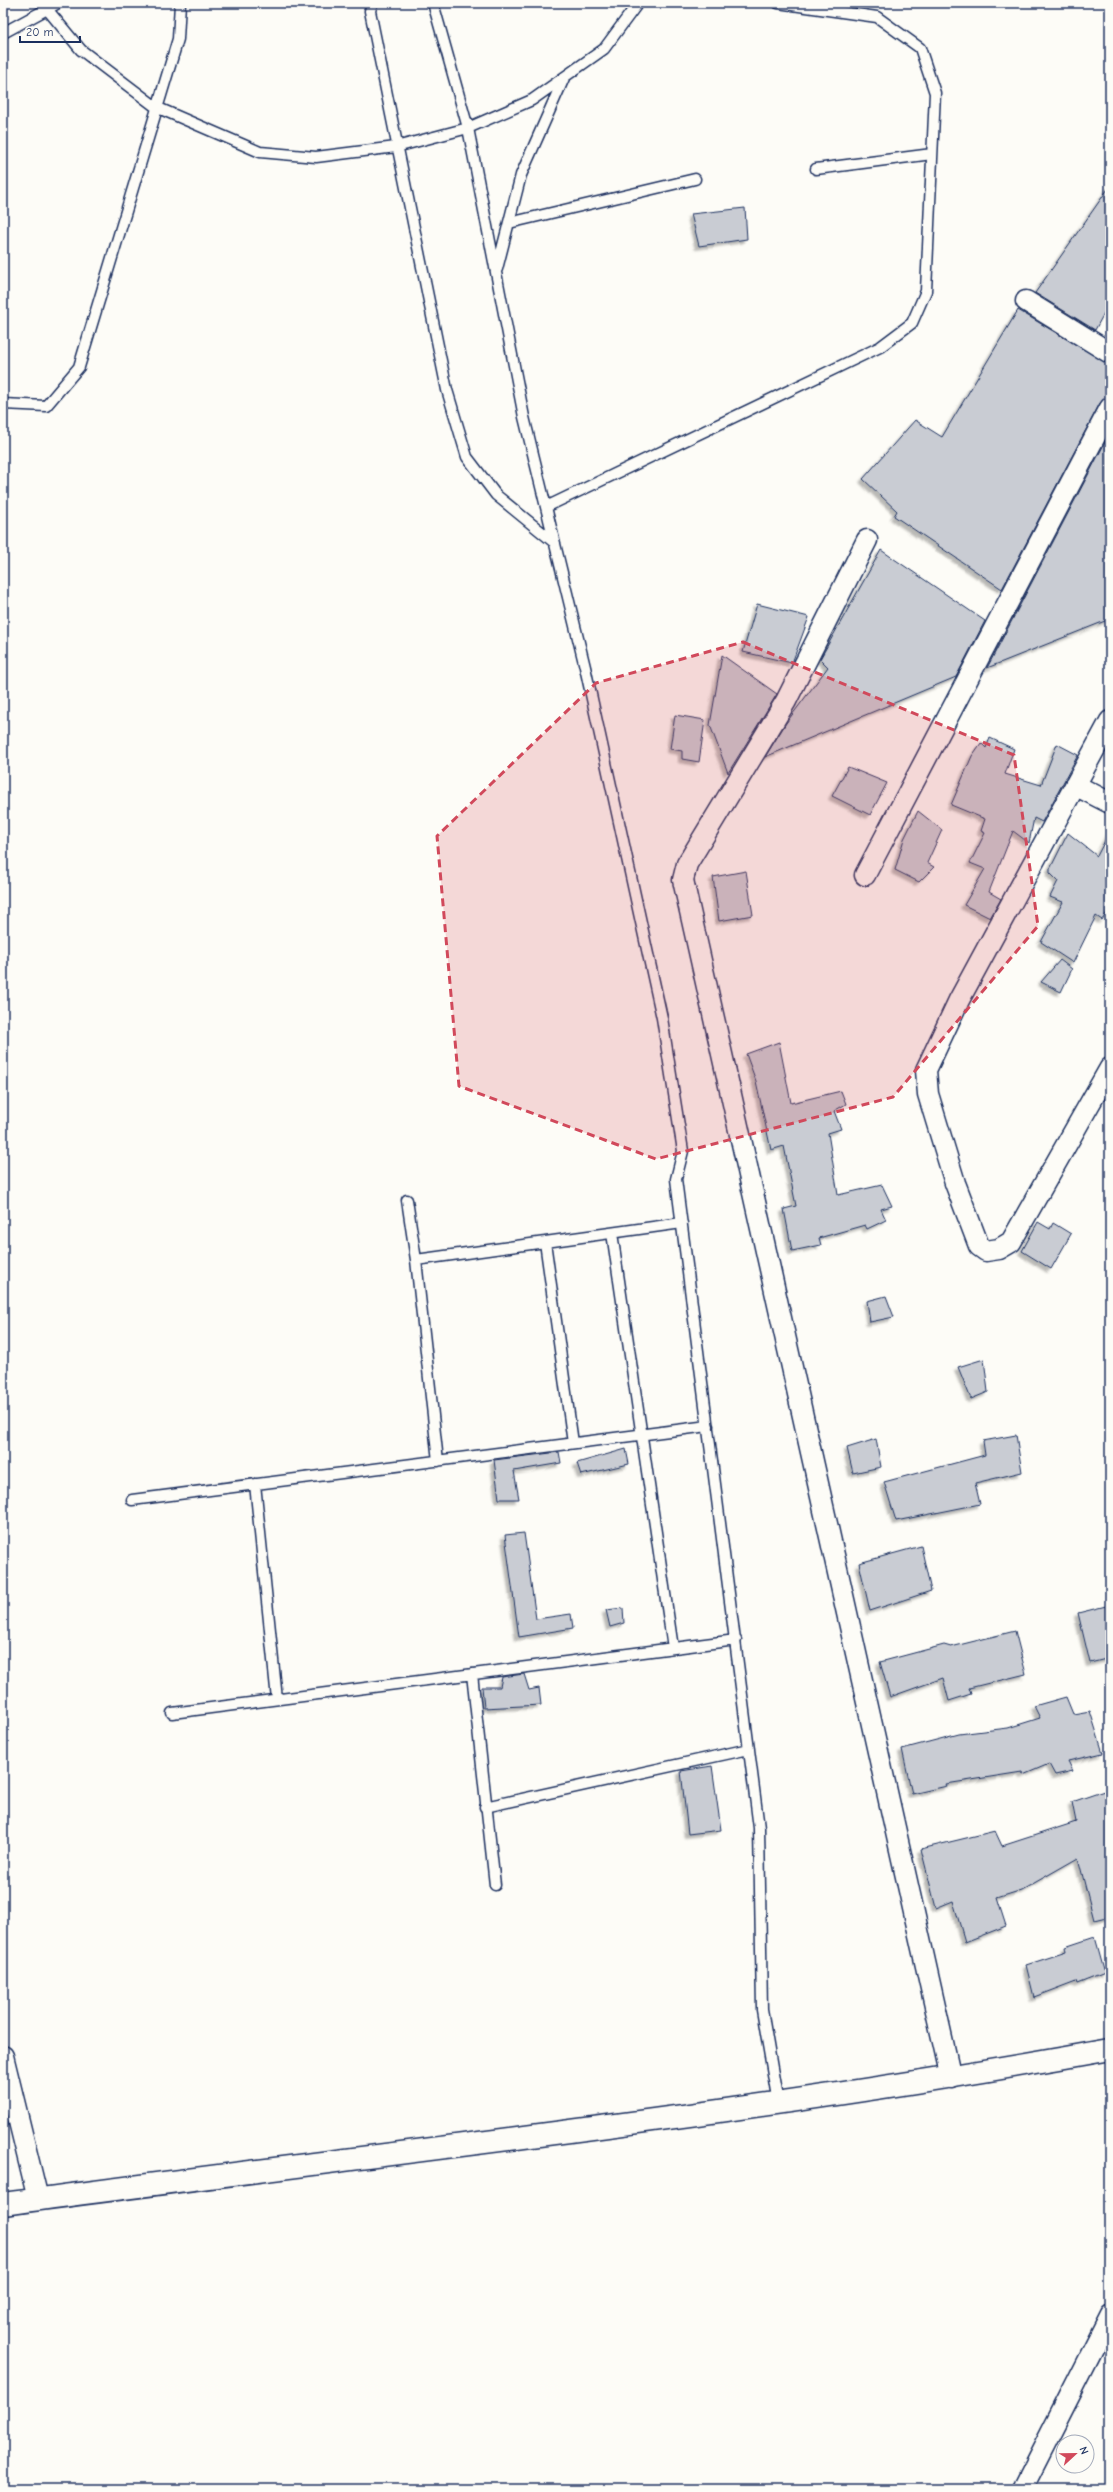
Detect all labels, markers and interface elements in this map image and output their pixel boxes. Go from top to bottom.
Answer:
scale bar [20,18,80,44]
text: 20 m [26,25,54,39]
north arrow [1055,2434,1095,2474]
text: N [1076,2445,1091,2456]

